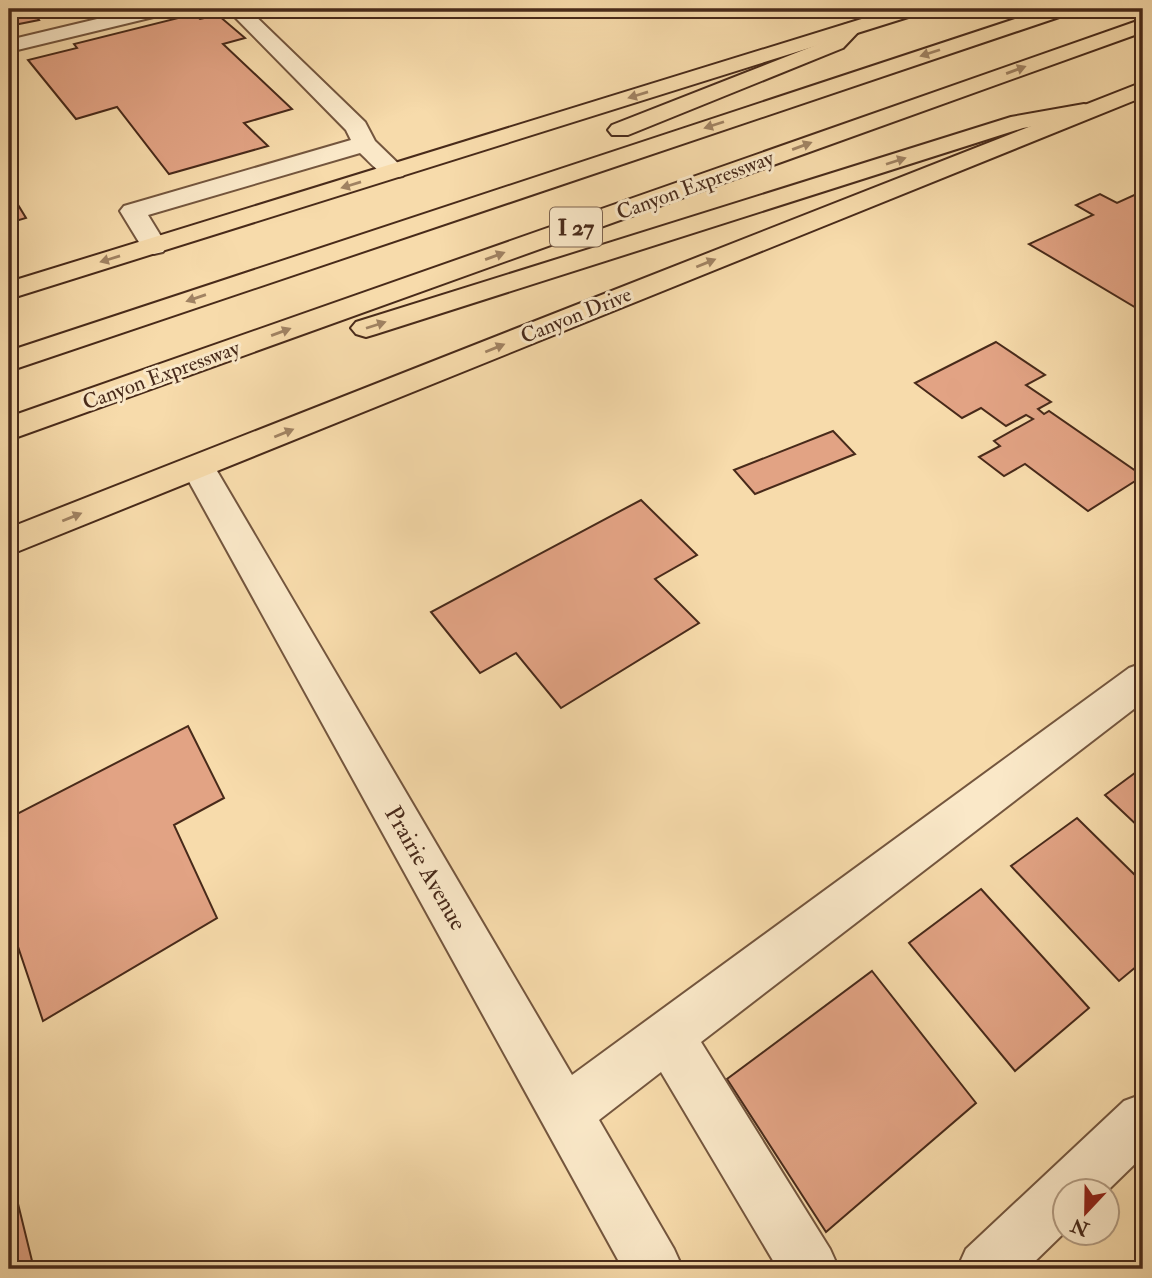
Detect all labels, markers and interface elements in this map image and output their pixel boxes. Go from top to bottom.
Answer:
one-way arrow [919,48,940,59]
one-way arrow [1006,64,1027,75]
one-way arrow [627,91,648,101]
one-way arrow [703,120,724,131]
one-way arrow [791,141,812,152]
street label: Canyon Expressway [613,144,778,226]
one-way arrow [886,155,907,165]
one-way arrow [340,180,361,190]
road number: I 27 [550,208,602,246]
one-way arrow [485,250,506,261]
one-way arrow [99,255,120,265]
one-way arrow [696,258,717,269]
street label: Canyon Drive [517,281,636,350]
one-way arrow [185,293,206,304]
one-way arrow [365,319,386,330]
one-way arrow [270,326,291,337]
street label: Canyon Expressway [79,334,244,416]
one-way arrow [484,342,505,353]
one-way arrow [273,427,294,438]
one-way arrow [62,511,83,522]
street label: Prairie Avenue [377,800,474,936]
north arrow [1050,1176,1120,1246]
text: N [1067,1212,1093,1242]

